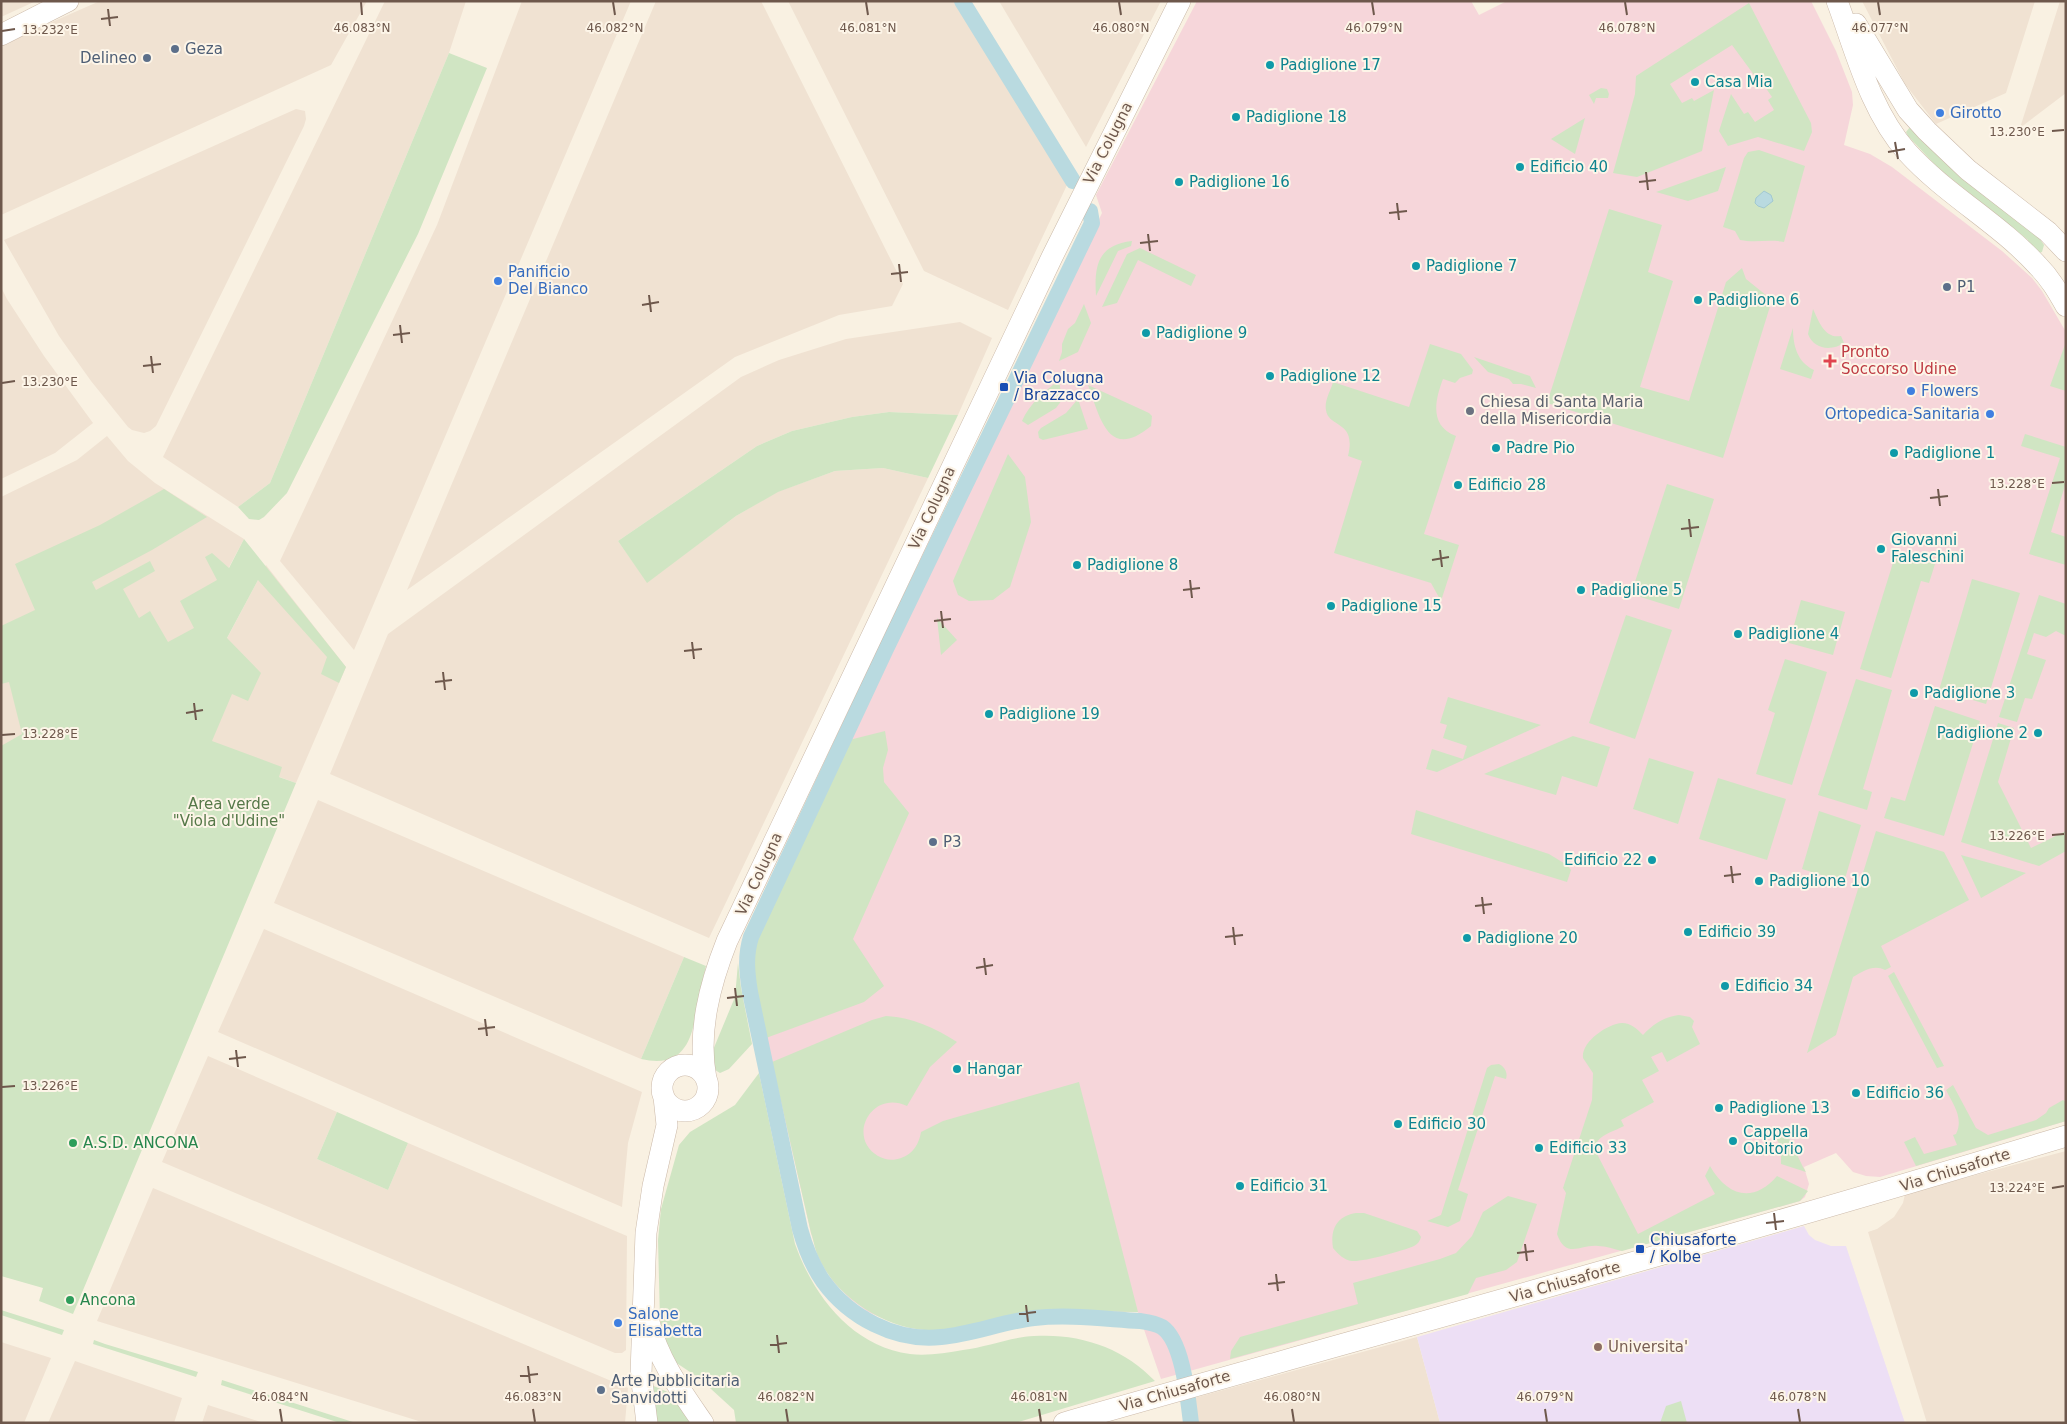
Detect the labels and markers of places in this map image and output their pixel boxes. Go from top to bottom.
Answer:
place label: Geza [185,40,223,58]
marker: Geza [169,43,181,55]
place label: Delineo [80,49,137,67]
marker: Delineo [141,52,153,64]
place label: Padiglione 17 [1280,56,1381,74]
marker: Padiglione 17 [1264,59,1276,71]
place label: Casa Mia [1705,73,1773,91]
marker: Casa Mia [1689,76,1701,88]
place label: Girotto [1950,104,2002,122]
marker: Girotto [1934,107,1946,119]
place label: Padiglione 18 [1246,108,1347,126]
marker: Padiglione 18 [1230,111,1242,123]
place label: Edificio 40 [1530,158,1608,176]
marker: Edificio 40 [1514,161,1526,173]
place label: Padiglione 16 [1189,173,1290,191]
marker: Padiglione 16 [1173,176,1185,188]
place label: Padiglione 7 [1426,257,1517,275]
marker: Padiglione 7 [1410,260,1422,272]
place label: Panificio Del Bianco [508,263,588,298]
marker: Panificio Del Bianco [492,275,504,287]
place label: P1 [1957,278,1976,296]
marker: P1 [1941,281,1953,293]
place label: Padiglione 6 [1708,291,1799,309]
marker: Padiglione 6 [1692,294,1704,306]
place label: Padiglione 9 [1156,324,1247,342]
marker: Padiglione 9 [1140,327,1152,339]
place label: Pronto Soccorso Udine [1841,343,1957,378]
marker: Pronto Soccorso Udine [1823,354,1837,368]
place label: Padiglione 12 [1280,367,1381,385]
place label: Via Colugna / Brazzacco [1014,369,1104,404]
marker: Padiglione 12 [1264,370,1276,382]
marker: Via Colugna / Brazzacco [998,381,1010,393]
place label: Flowers [1921,382,1979,400]
marker: Flowers [1905,385,1917,397]
place label: Chiesa di Santa Maria della Misericordia [1480,393,1643,428]
marker: Chiesa di Santa Maria della Misericordia [1464,405,1476,417]
place label: Ortopedica-Sanitaria [1825,405,1980,423]
marker: Ortopedica-Sanitaria [1984,408,1996,420]
place label: Padre Pio [1506,439,1575,457]
marker: Padre Pio [1490,442,1502,454]
place label: Padiglione 1 [1904,444,1995,462]
marker: Padiglione 1 [1888,447,1900,459]
place label: Edificio 28 [1468,476,1546,494]
marker: Edificio 28 [1452,479,1464,491]
place label: Giovanni Faleschini [1891,531,1964,566]
marker: Giovanni Faleschini [1875,543,1887,555]
place label: Padiglione 8 [1087,556,1178,574]
marker: Padiglione 8 [1071,559,1083,571]
place label: Padiglione 5 [1591,581,1682,599]
marker: Padiglione 5 [1575,584,1587,596]
place label: Padiglione 15 [1341,597,1442,615]
marker: Padiglione 15 [1325,600,1337,612]
place label: Padiglione 4 [1748,625,1839,643]
marker: Padiglione 4 [1732,628,1744,640]
place label: Padiglione 3 [1924,684,2015,702]
marker: Padiglione 3 [1908,687,1920,699]
place label: Padiglione 19 [999,705,1100,723]
marker: Padiglione 19 [983,708,995,720]
place label: Padiglione 2 [1937,724,2028,742]
marker: Padiglione 2 [2032,727,2044,739]
place label: P3 [943,833,962,851]
marker: P3 [927,836,939,848]
place label: Edificio 22 [1564,851,1642,869]
marker: Edificio 22 [1646,854,1658,866]
place label: Padiglione 10 [1769,872,1870,890]
marker: Padiglione 10 [1753,875,1765,887]
place label: Edificio 39 [1698,923,1776,941]
marker: Edificio 39 [1682,926,1694,938]
place label: Padiglione 20 [1477,929,1578,947]
marker: Padiglione 20 [1461,932,1473,944]
place label: Edificio 34 [1735,977,1813,995]
marker: Edificio 34 [1719,980,1731,992]
place label: Hangar [967,1060,1023,1078]
marker: Hangar [951,1063,963,1075]
place label: Edificio 36 [1866,1084,1944,1102]
marker: Edificio 36 [1850,1087,1862,1099]
place label: Padiglione 13 [1729,1099,1830,1117]
marker: Padiglione 13 [1713,1102,1725,1114]
place label: Edificio 30 [1408,1115,1486,1133]
marker: Edificio 30 [1392,1118,1404,1130]
place label: Cappella Obitorio [1743,1123,1808,1158]
place label: A.S.D. ANCONA [83,1134,199,1152]
marker: Cappella Obitorio [1727,1135,1739,1147]
marker: A.S.D. ANCONA [67,1137,79,1149]
place label: Edificio 33 [1549,1139,1627,1157]
marker: Edificio 33 [1533,1142,1545,1154]
place label: Edificio 31 [1250,1177,1328,1195]
marker: Edificio 31 [1234,1180,1246,1192]
place label: Chiusaforte / Kolbe [1650,1231,1736,1266]
marker: Chiusaforte / Kolbe [1634,1243,1646,1255]
place label: Ancona [80,1291,136,1309]
marker: Ancona [64,1294,76,1306]
place label: Salone Elisabetta [628,1305,703,1340]
marker: Salone Elisabetta [612,1317,624,1329]
place label: Universita' [1608,1338,1688,1356]
marker: Universita' [1592,1341,1604,1353]
place label: Arte Pubblicitaria Sanvidotti [611,1372,740,1407]
marker: Arte Pubblicitaria Sanvidotti [595,1384,607,1396]

